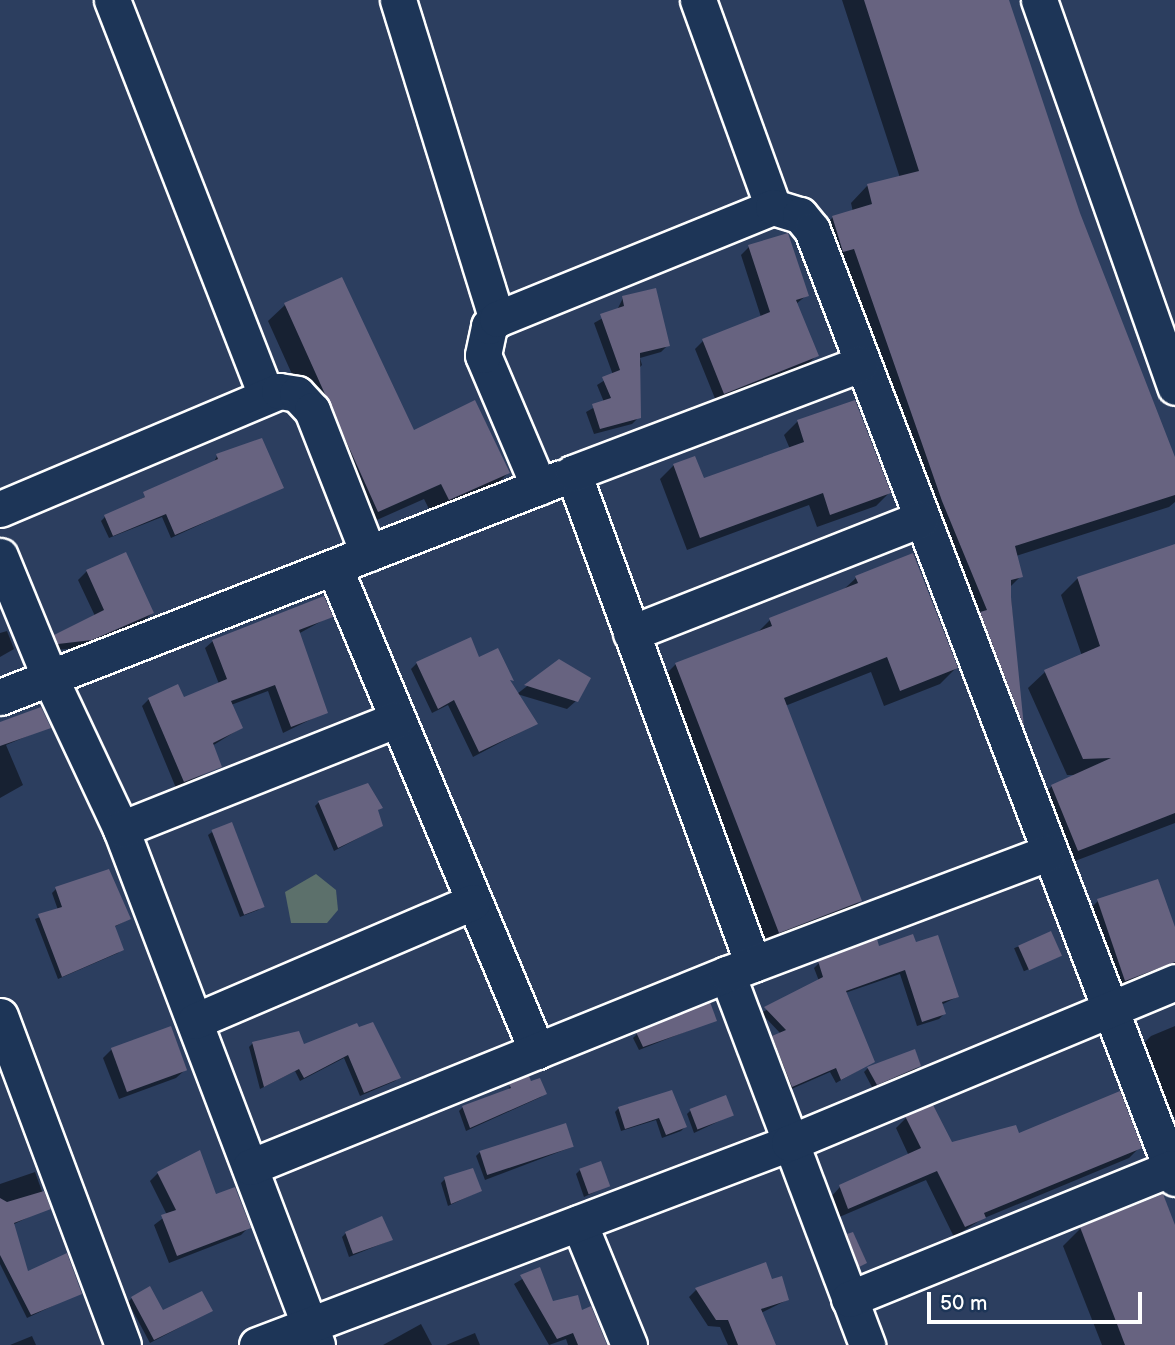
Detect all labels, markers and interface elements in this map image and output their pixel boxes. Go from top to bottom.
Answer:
scale bar [930,1278,1145,1322]
text: 50 m [940,1291,987,1316]

